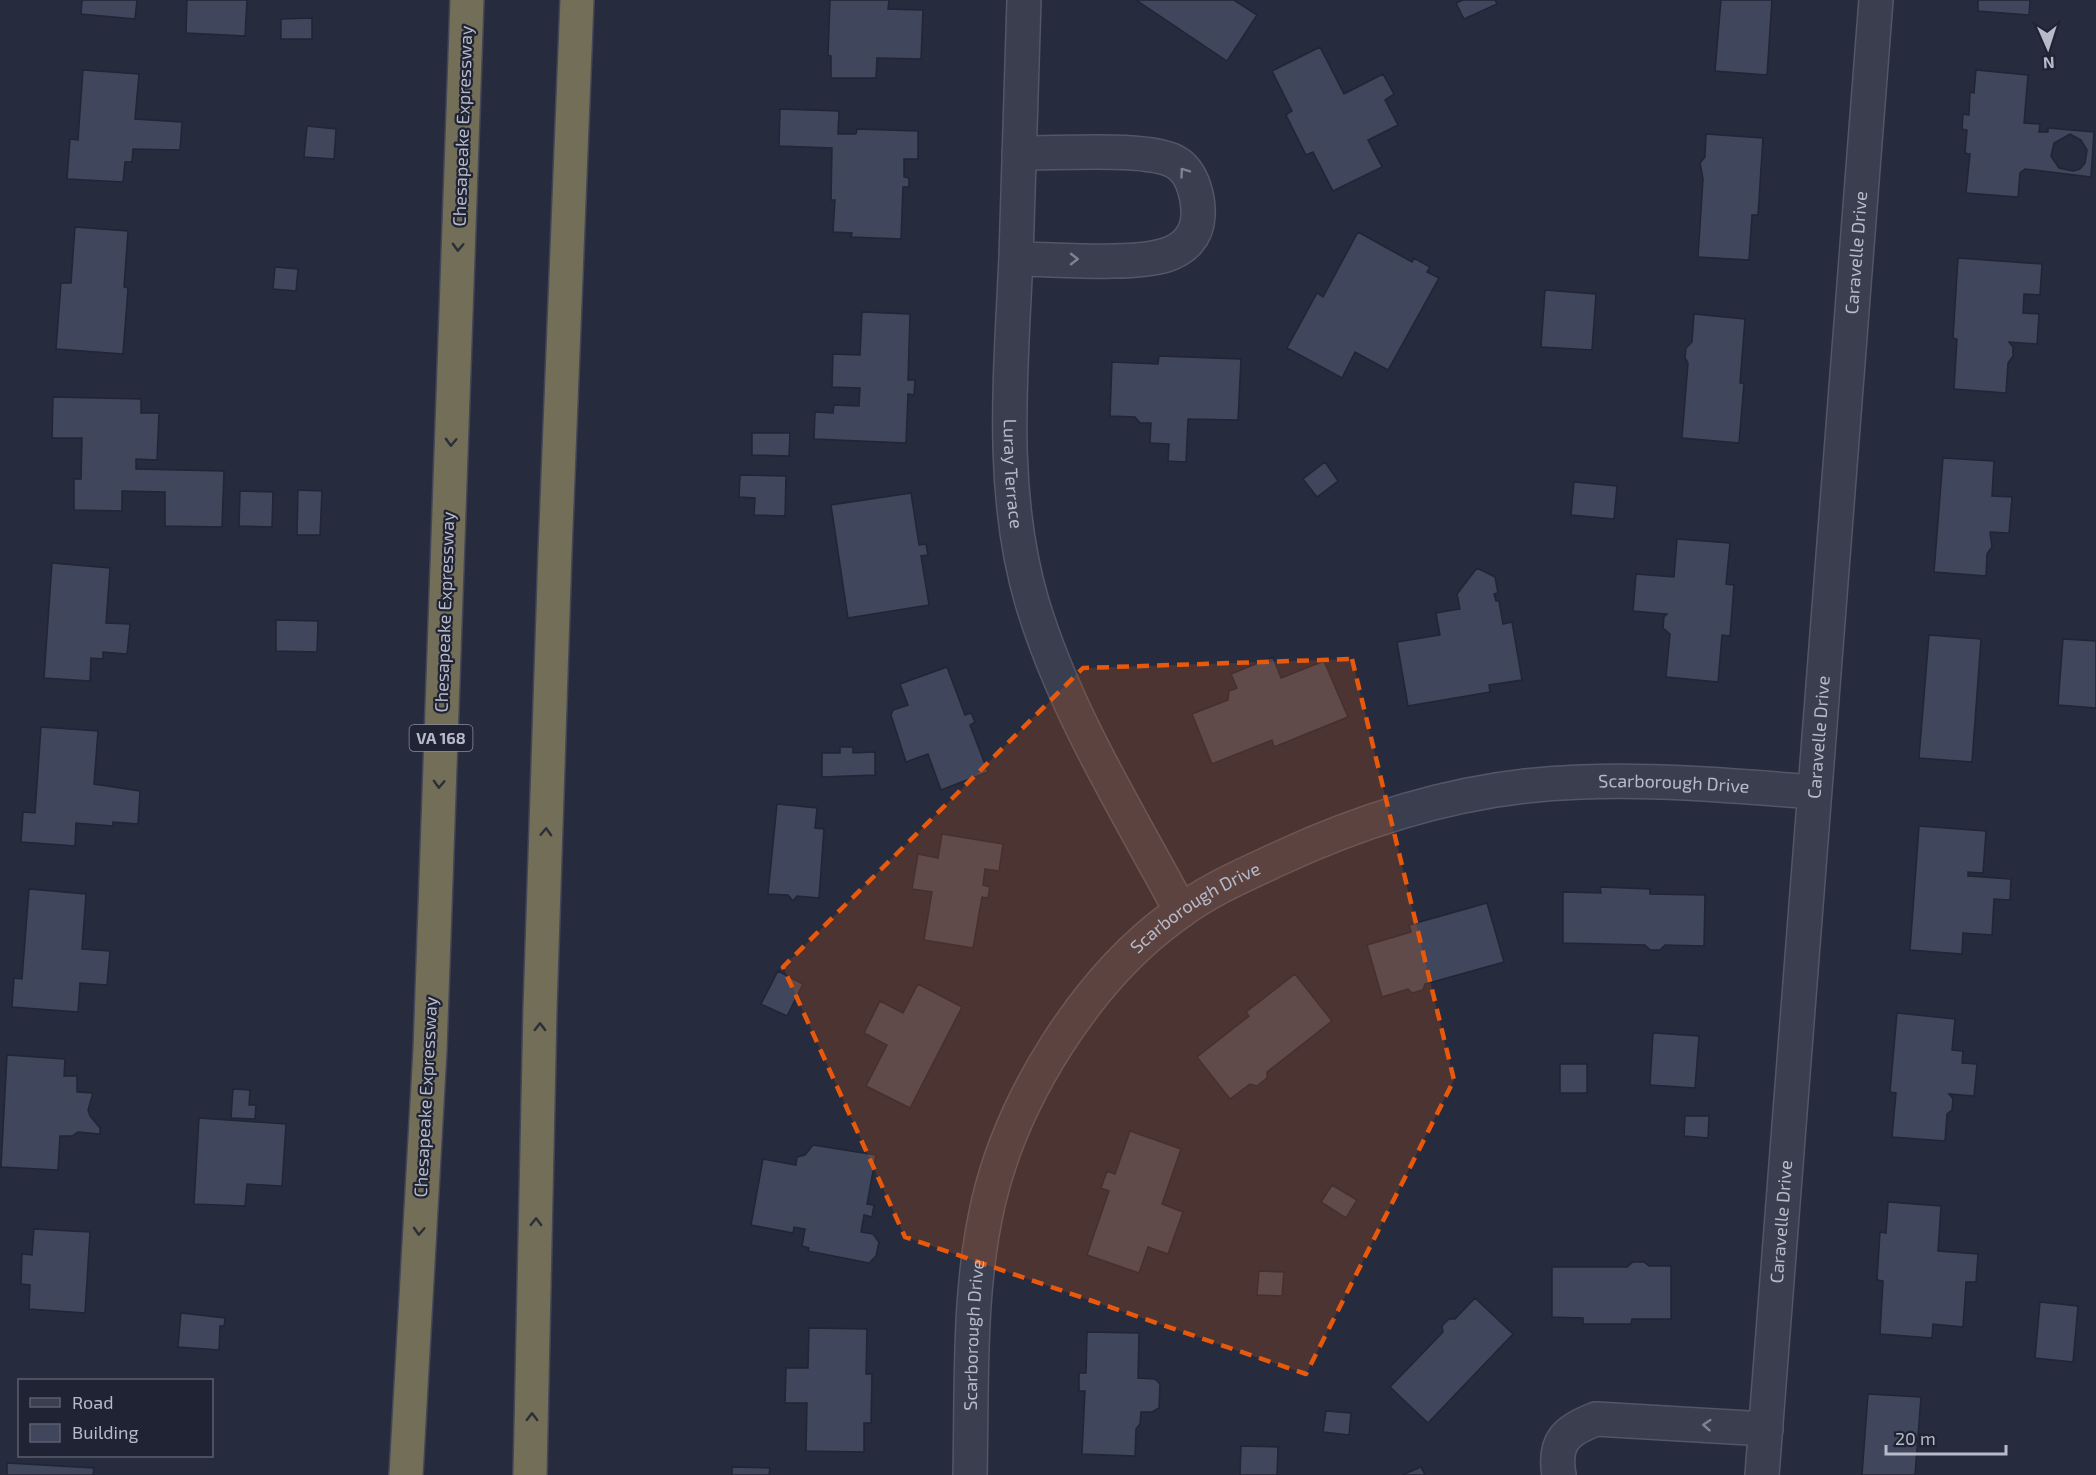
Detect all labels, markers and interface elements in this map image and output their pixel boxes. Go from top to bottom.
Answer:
north arrow [2018,18,2078,78]
street label: Chesapeake Expressway [447,25,477,227]
text: N [2043,54,2055,73]
one-way arrow [1181,168,1192,179]
street label: Caravelle Drive [1840,190,1871,315]
one-way arrow [452,243,465,252]
one-way arrow [1070,253,1079,265]
street label: Luray Terrace [1000,419,1028,530]
one-way arrow [445,438,458,447]
street label: Chesapeake Expressway [429,511,459,713]
street label: Caravelle Drive [1802,675,1834,800]
road number: VA 168 [410,725,472,751]
street label: Scarborough Drive [1598,769,1750,797]
one-way arrow [433,780,445,789]
one-way arrow [540,827,552,836]
street label: Scarborough Drive [1125,857,1263,957]
street label: Chesapeake Expressway [409,995,441,1198]
one-way arrow [534,1022,546,1031]
street label: Caravelle Drive [1765,1159,1796,1284]
one-way arrow [530,1217,542,1226]
one-way arrow [412,1226,425,1235]
street label: Scarborough Drive [959,1258,988,1411]
legend [18,1379,213,1457]
text: Road [72,1391,113,1413]
one-way arrow [526,1412,538,1421]
one-way arrow [1703,1418,1712,1431]
scale bar [1886,1418,2006,1456]
text: Building [72,1421,139,1443]
text: 20 m [1895,1427,1936,1449]

